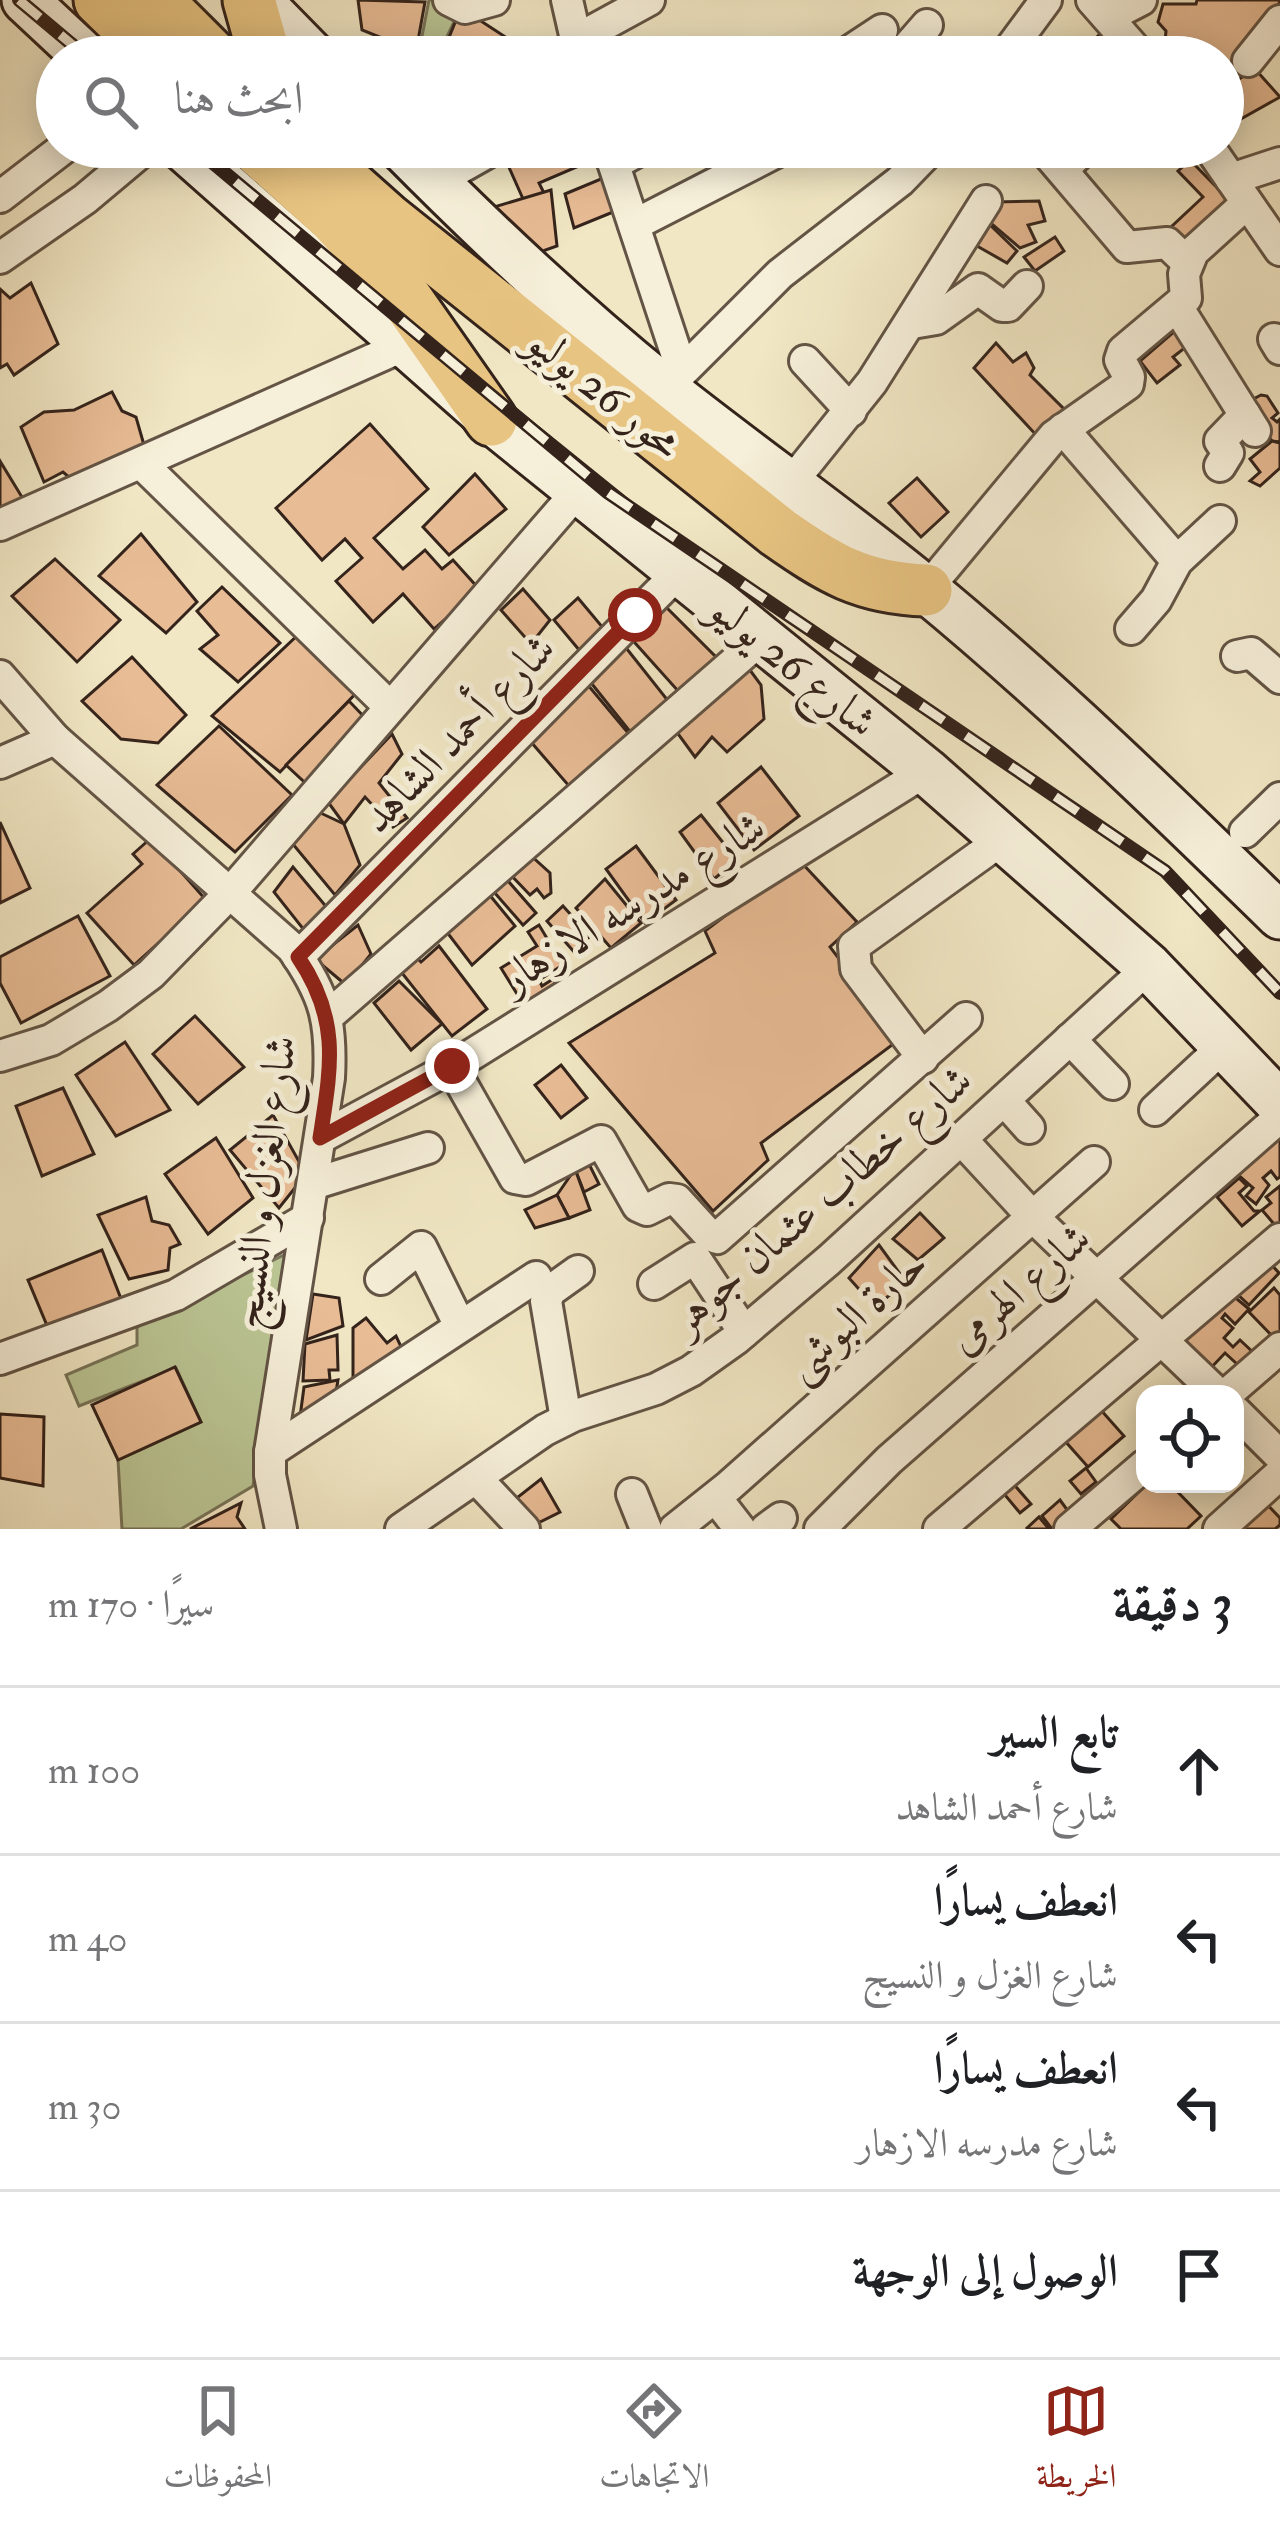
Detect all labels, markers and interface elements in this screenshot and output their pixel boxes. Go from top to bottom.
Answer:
search box [36,36,1244,168]
icon: search [78,69,144,135]
text: ابحث هنا [174,71,304,127]
street label: محور 26 يوليو [512,311,693,472]
street label: شارع 26 يوليو [689,578,888,757]
route start [608,588,662,642]
street label: شارع أحمد الشاهد [346,619,573,851]
street label: شارع مدرسه الازهار [487,799,780,1015]
street label: شارع الغزل و النسيج [218,1032,321,1333]
route end [425,1039,479,1093]
street label: شارع خطاب عثمان جوهر [655,1053,989,1355]
street label: شارع الهرمى [936,1211,1108,1372]
street label: حارة البوشى [773,1235,941,1395]
map controls [1136,1385,1244,1493]
button: locate [1136,1385,1244,1493]
text: 3 دقيقة [1113,1572,1232,1636]
text: سيرًا · 170 m [48,1580,214,1629]
text: تابع السير [991,1705,1118,1761]
icon: ahead [1166,1738,1232,1804]
text: 100 m [48,1746,140,1795]
text: شارع أحمد الشاهد [896,1783,1118,1832]
text: انعطف يسارًا [934,1873,1118,1929]
icon: left [1166,1906,1232,1972]
text: 40 m [48,1914,128,1963]
text: شارع الغزل و النسيج [862,1951,1118,2000]
text: انعطف يسارًا [934,2041,1118,2097]
icon: left [1166,2074,1232,2140]
text: 30 m [48,2082,121,2131]
text: شارع مدرسه الازهار [857,2119,1118,2168]
icon: arrive [1166,2242,1232,2308]
text: الوصول إلى الوجهة [853,2244,1118,2300]
tab: المحفوظات [163,2378,272,2508]
tab: الاتجاهات [599,2378,709,2508]
tab: الخريطة [1036,2378,1117,2508]

